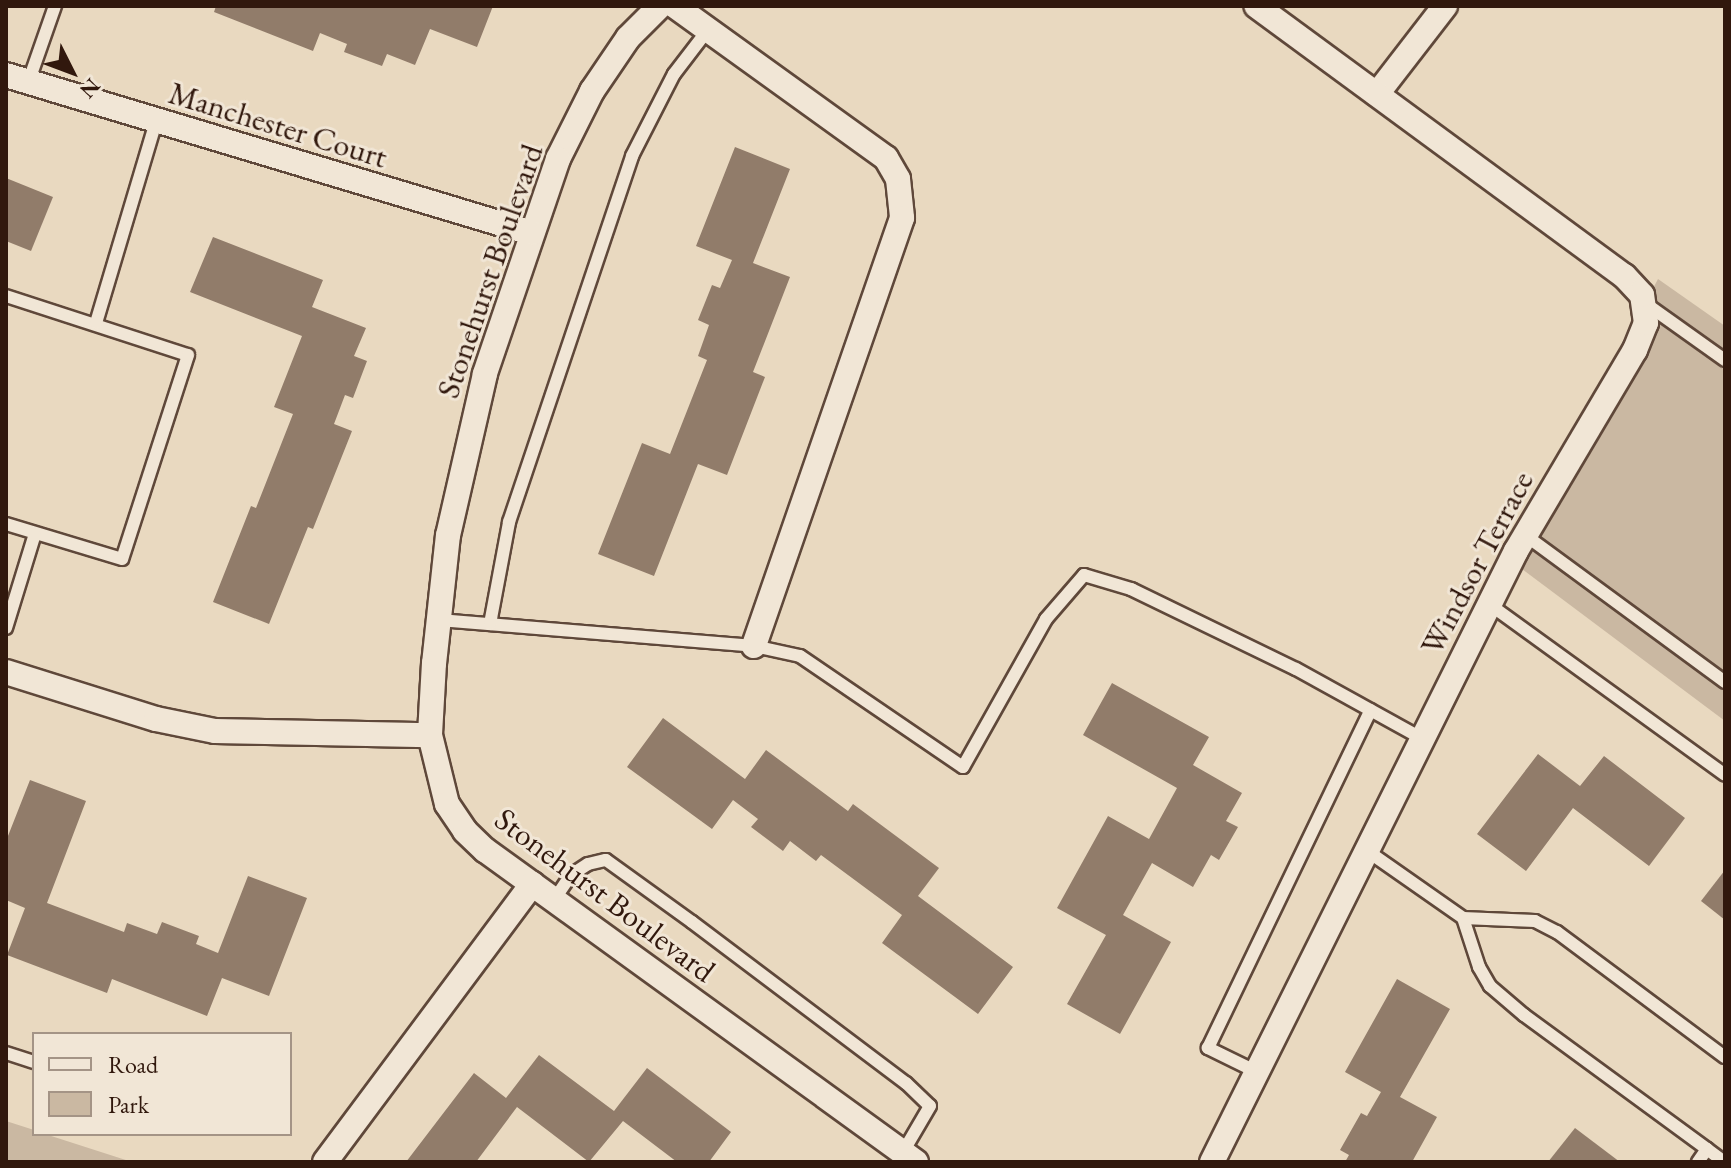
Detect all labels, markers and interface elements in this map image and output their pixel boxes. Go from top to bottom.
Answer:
north arrow [32,32,112,112]
text: N [73,72,107,105]
street label: Manchester Court [164,74,392,176]
street label: Stonehurst Boulevard [429,139,551,403]
street label: Windsor Terrace [1413,465,1541,661]
street label: Stonehurst Boulevard [487,800,723,990]
legend [32,1032,292,1136]
text: Road [108,1049,158,1080]
text: Park [108,1089,149,1120]

